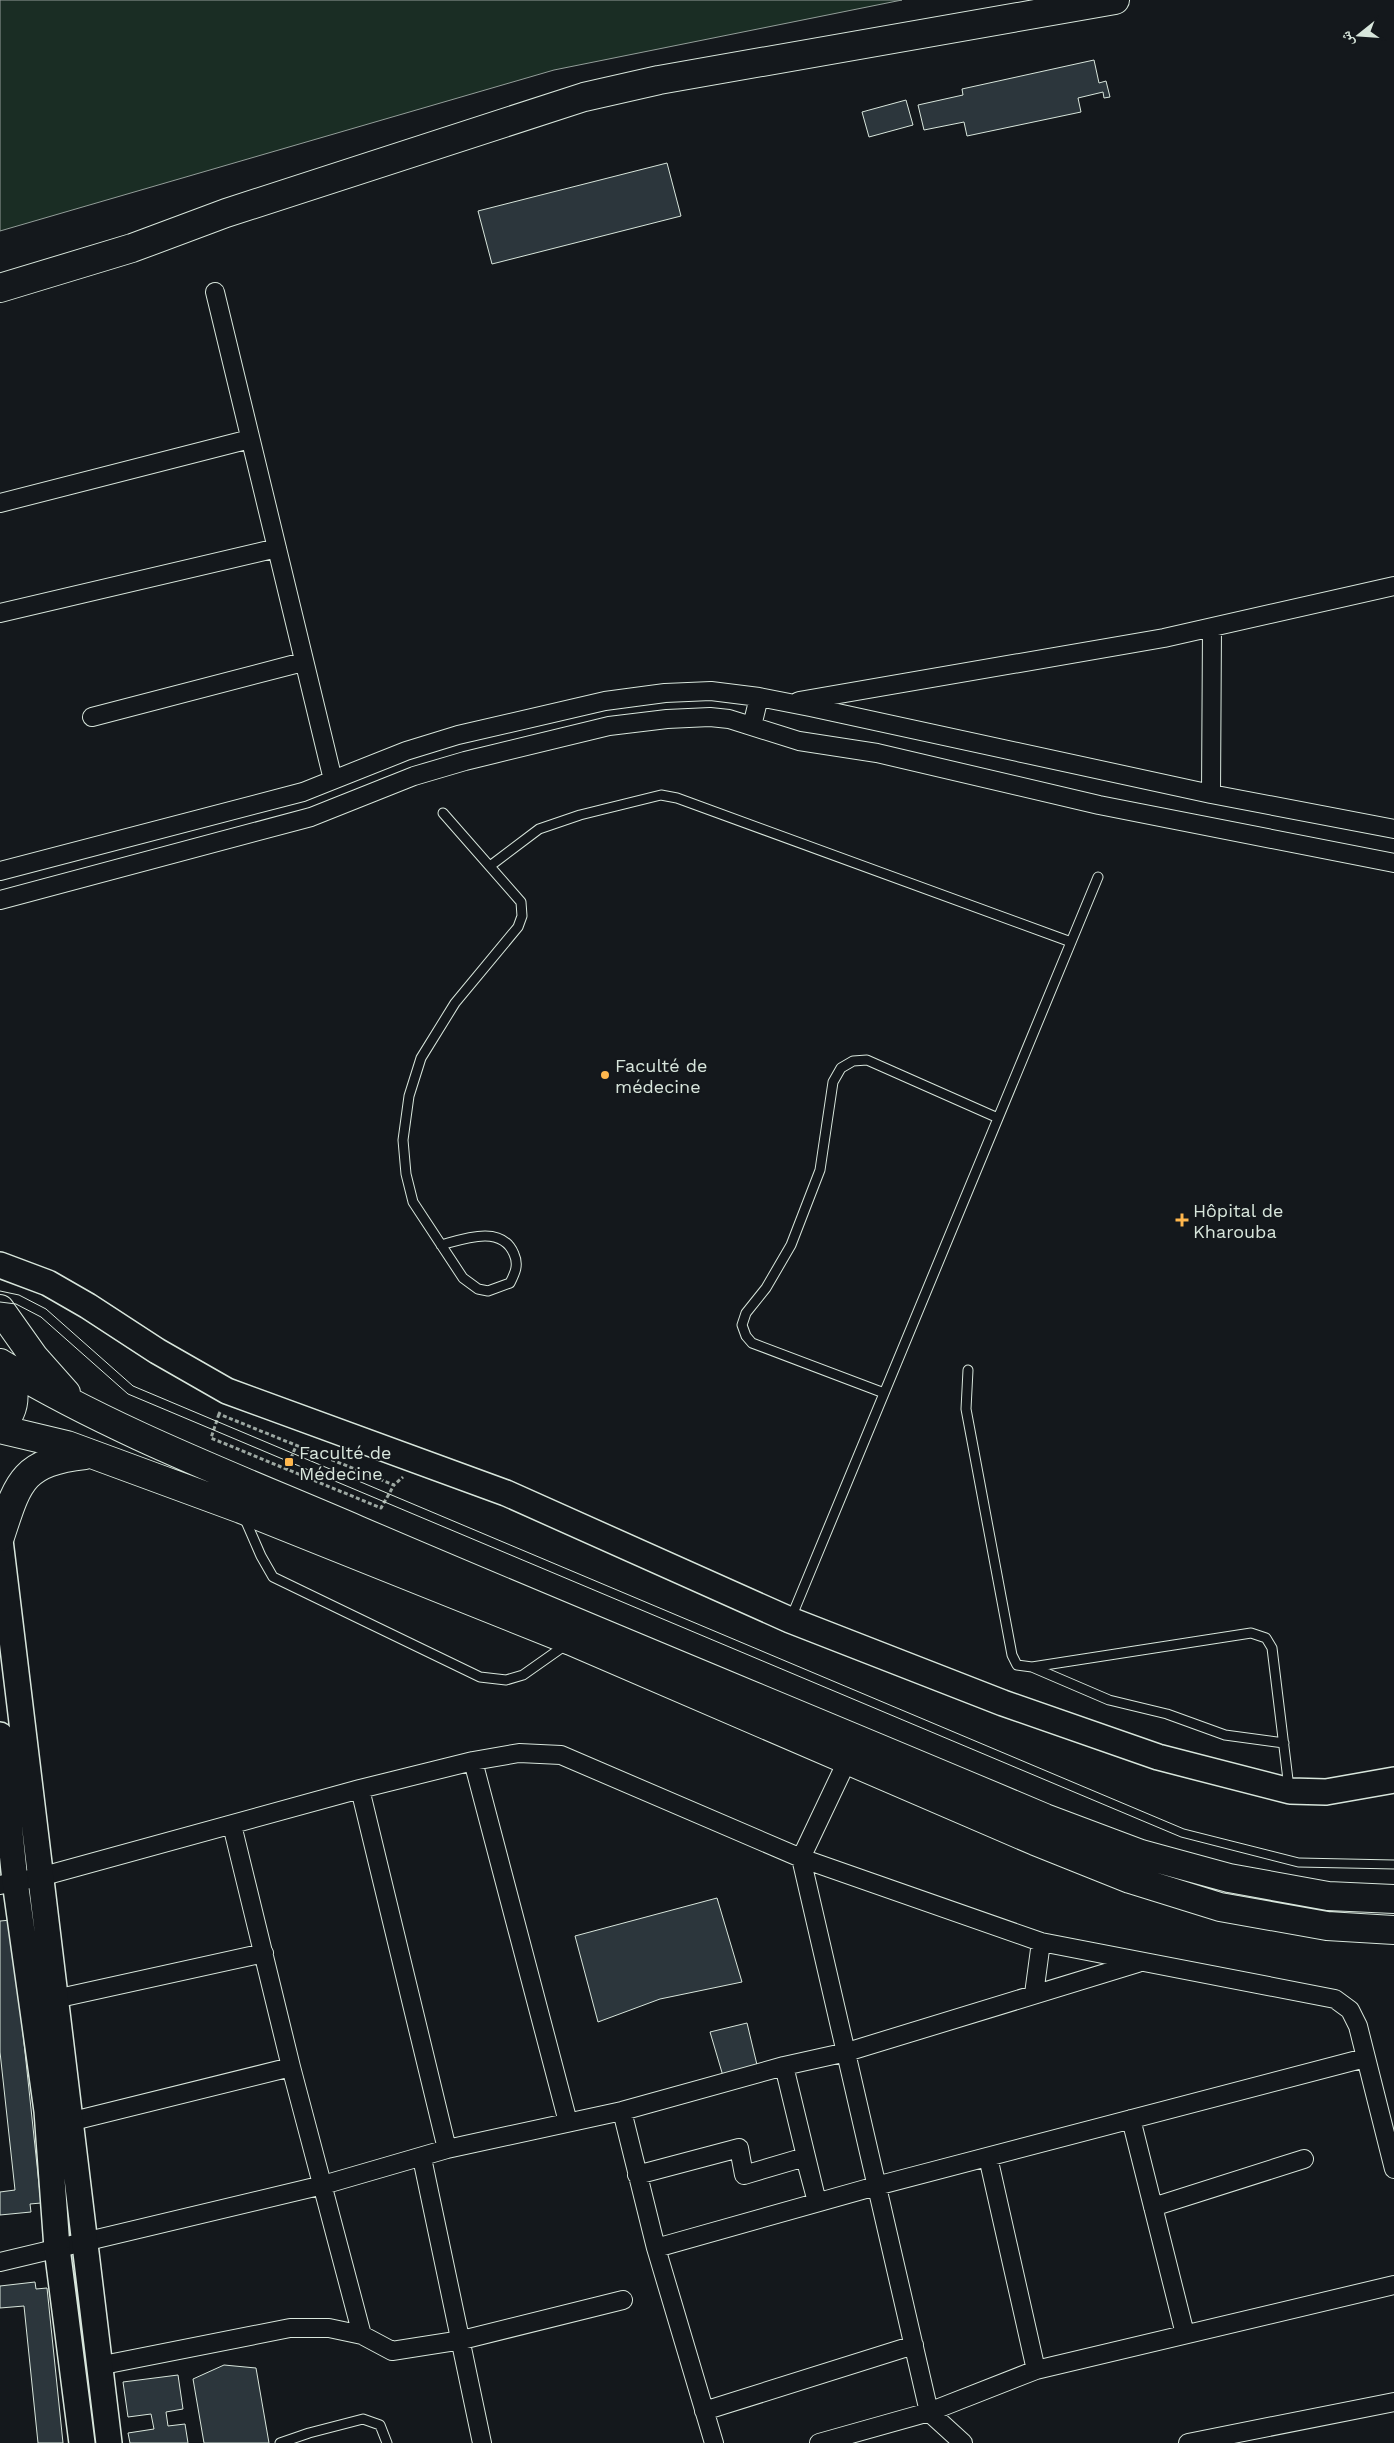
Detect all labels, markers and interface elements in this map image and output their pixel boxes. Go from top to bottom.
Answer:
north arrow [1334,10,1384,60]
text: ش [1337,29,1357,48]
place label: Faculté de médecine [615,1055,707,1097]
marker: Faculté de médecine [599,1069,611,1081]
place label: Hôpital de Kharouba [1193,1200,1283,1242]
marker: Hôpital de Kharouba [1175,1213,1189,1227]
place label: Faculté de Médecine [299,1442,391,1484]
marker: Faculté de Médecine [283,1456,295,1468]

